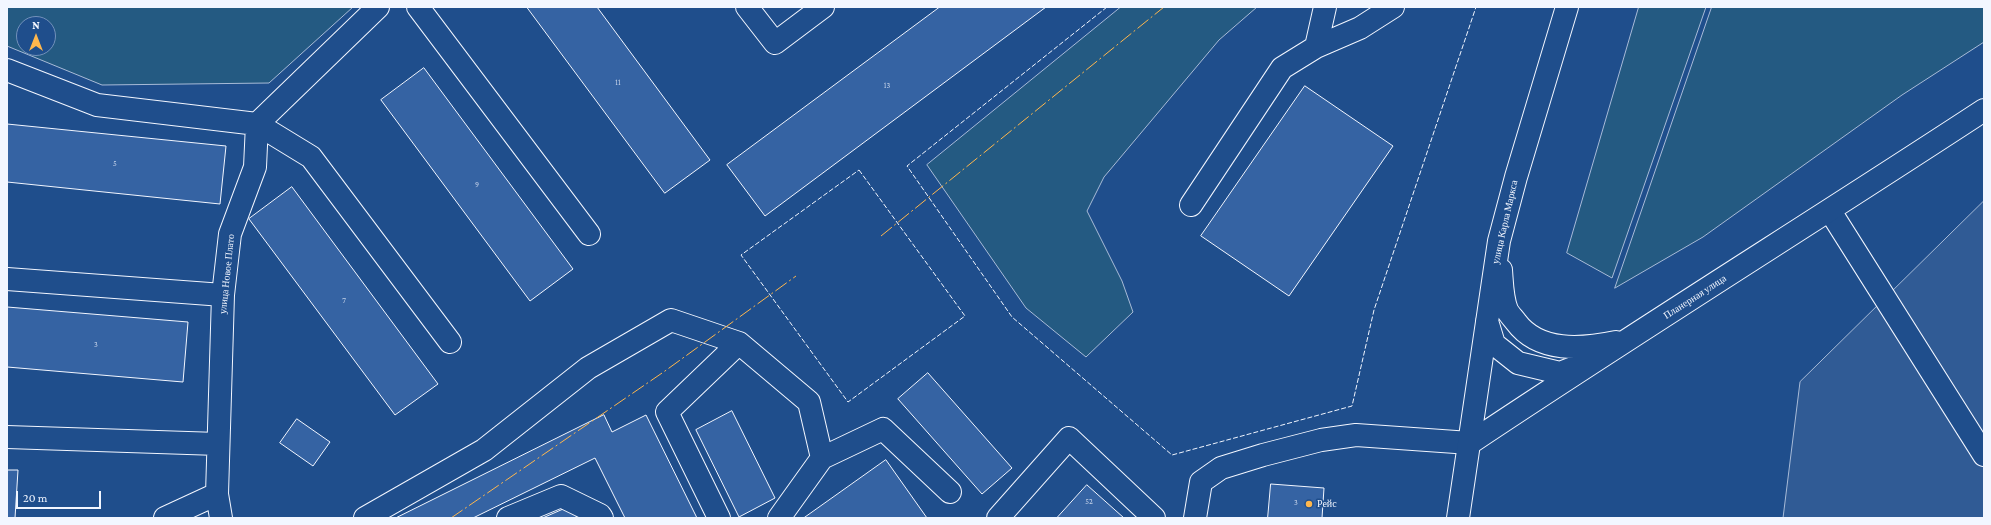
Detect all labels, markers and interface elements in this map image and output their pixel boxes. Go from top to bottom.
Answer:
north arrow [16,16,56,56]
text: N [32,19,40,31]
house number: 11 [615,78,621,88]
house number: 13 [884,81,890,91]
house number: 5 [113,159,117,169]
street label: улица Карла Маркса [1490,179,1520,265]
house number: 9 [475,180,479,190]
street label: улица Новое Плато [217,233,237,315]
street label: Планерная улица [1661,272,1729,322]
house number: 7 [342,296,346,306]
house number: 3 [94,340,98,350]
scale bar [18,483,103,509]
text: 20 m [23,491,47,505]
house number: 52 [1085,497,1093,507]
house number: 3 [1294,498,1298,508]
place label: Рейс [1317,498,1337,510]
marker: Рейс [1304,499,1314,509]

